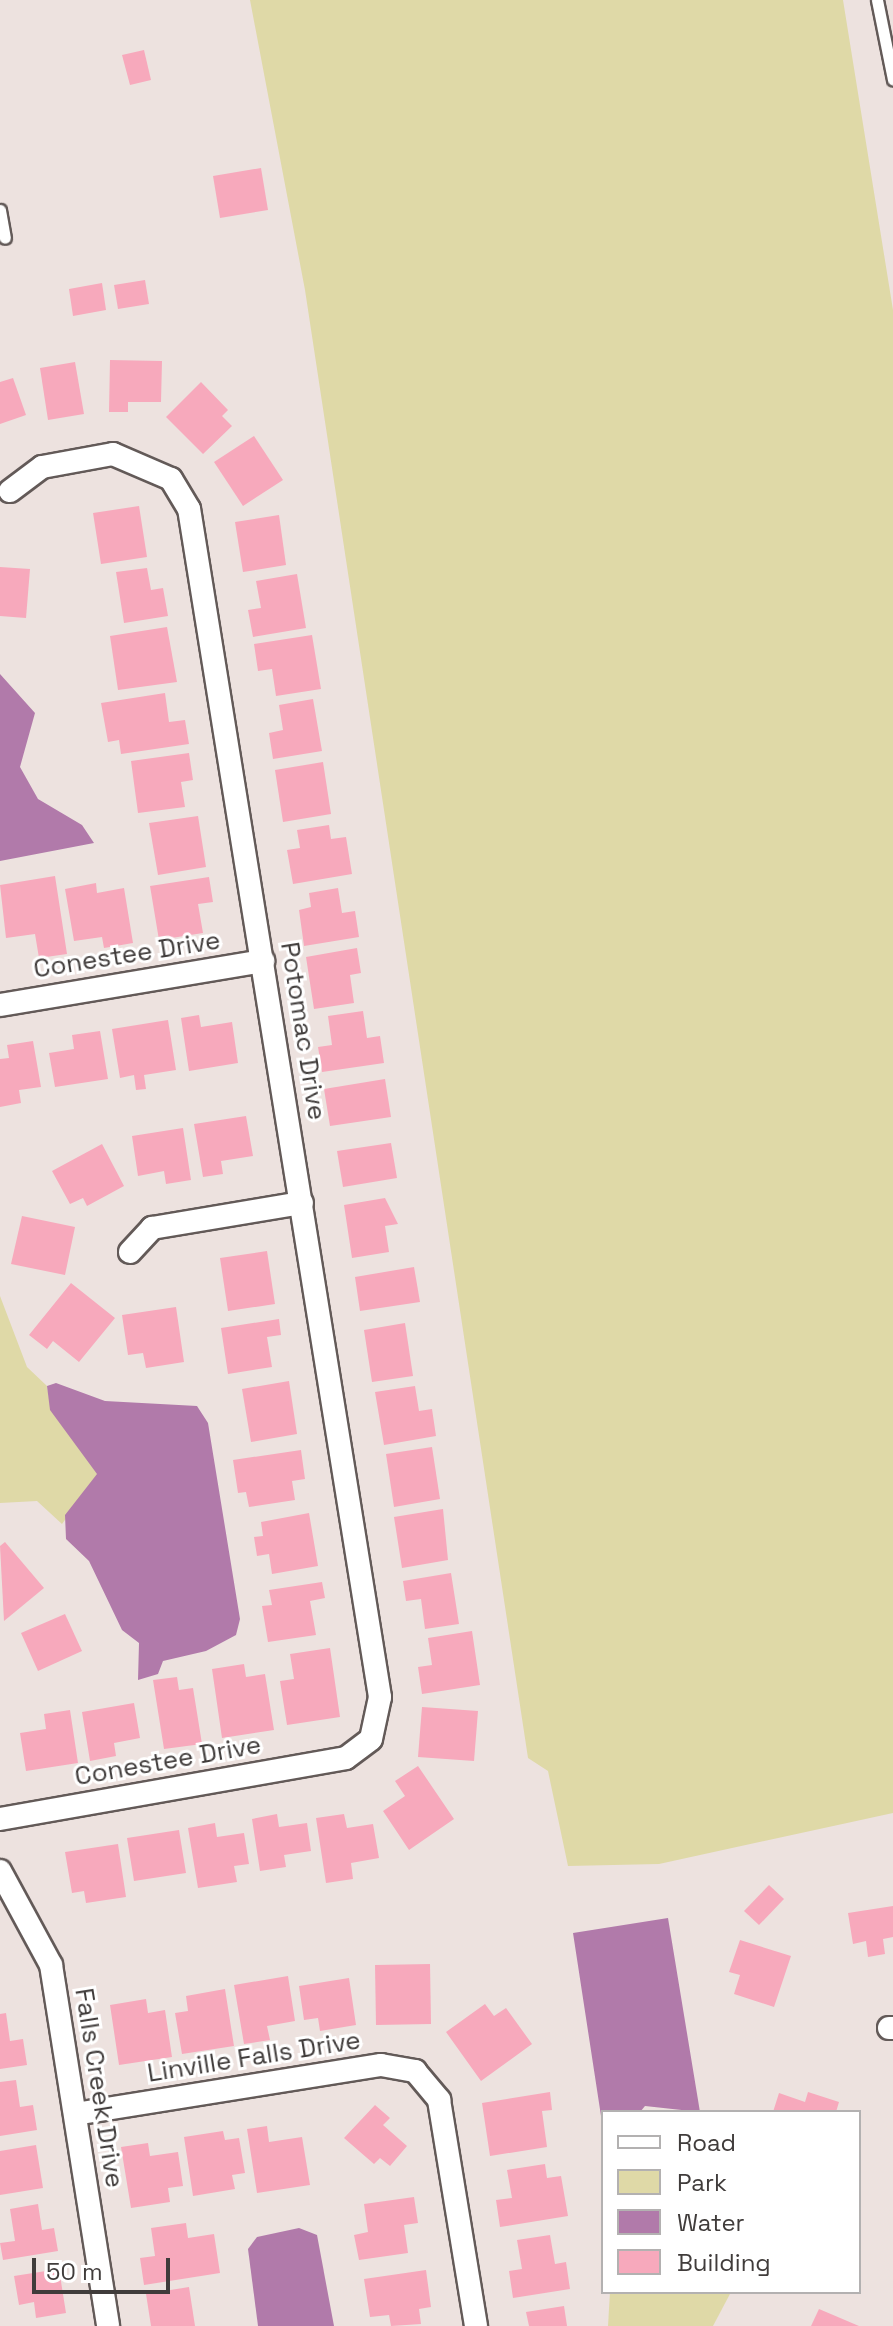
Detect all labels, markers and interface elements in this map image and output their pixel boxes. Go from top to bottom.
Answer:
street label: Conestee Drive [31,925,223,985]
street label: Potomac Drive [274,940,332,1122]
street label: Conestee Drive [72,1729,264,1793]
street label: Falls Creek Drive [68,1986,130,2190]
street label: Linville Falls Drive [145,2025,363,2089]
legend [601,2110,861,2294]
text: Road [677,2127,736,2158]
text: Park [677,2167,727,2198]
text: Water [677,2207,745,2238]
scale bar [36,2242,174,2292]
text: Building [677,2247,771,2278]
text: 50 m [46,2256,103,2287]

